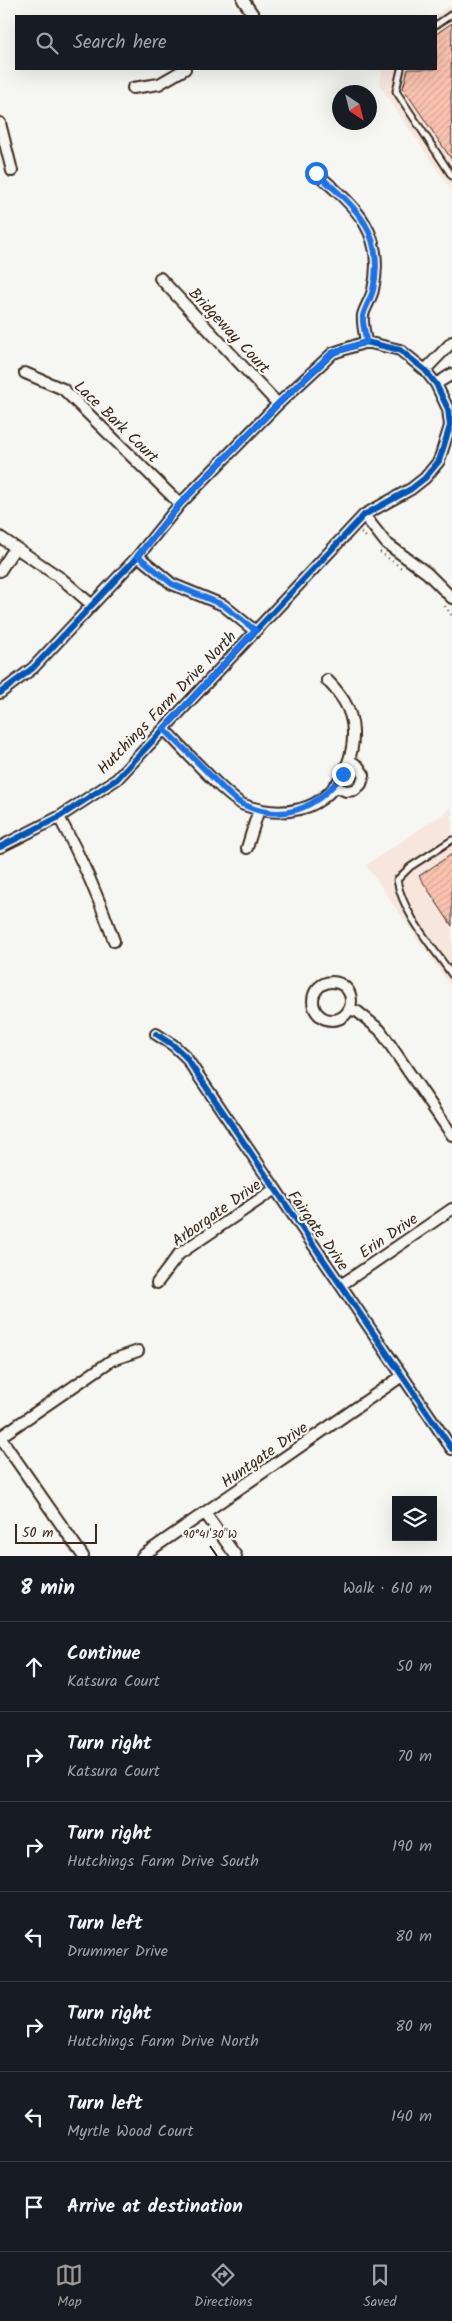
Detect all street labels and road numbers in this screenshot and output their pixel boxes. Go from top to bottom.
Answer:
street label: Bridgeway Court [182,282,276,380]
street label: Lace Bark Court [68,375,165,470]
street label: Hutchings Farm Drive North [91,625,243,781]
street label: Arborgate Drive [167,1173,267,1253]
street label: Fairgate Drive [281,1185,355,1276]
street label: Erin Drive [354,1207,424,1265]
street label: Huntgate Drive [216,1416,314,1495]

